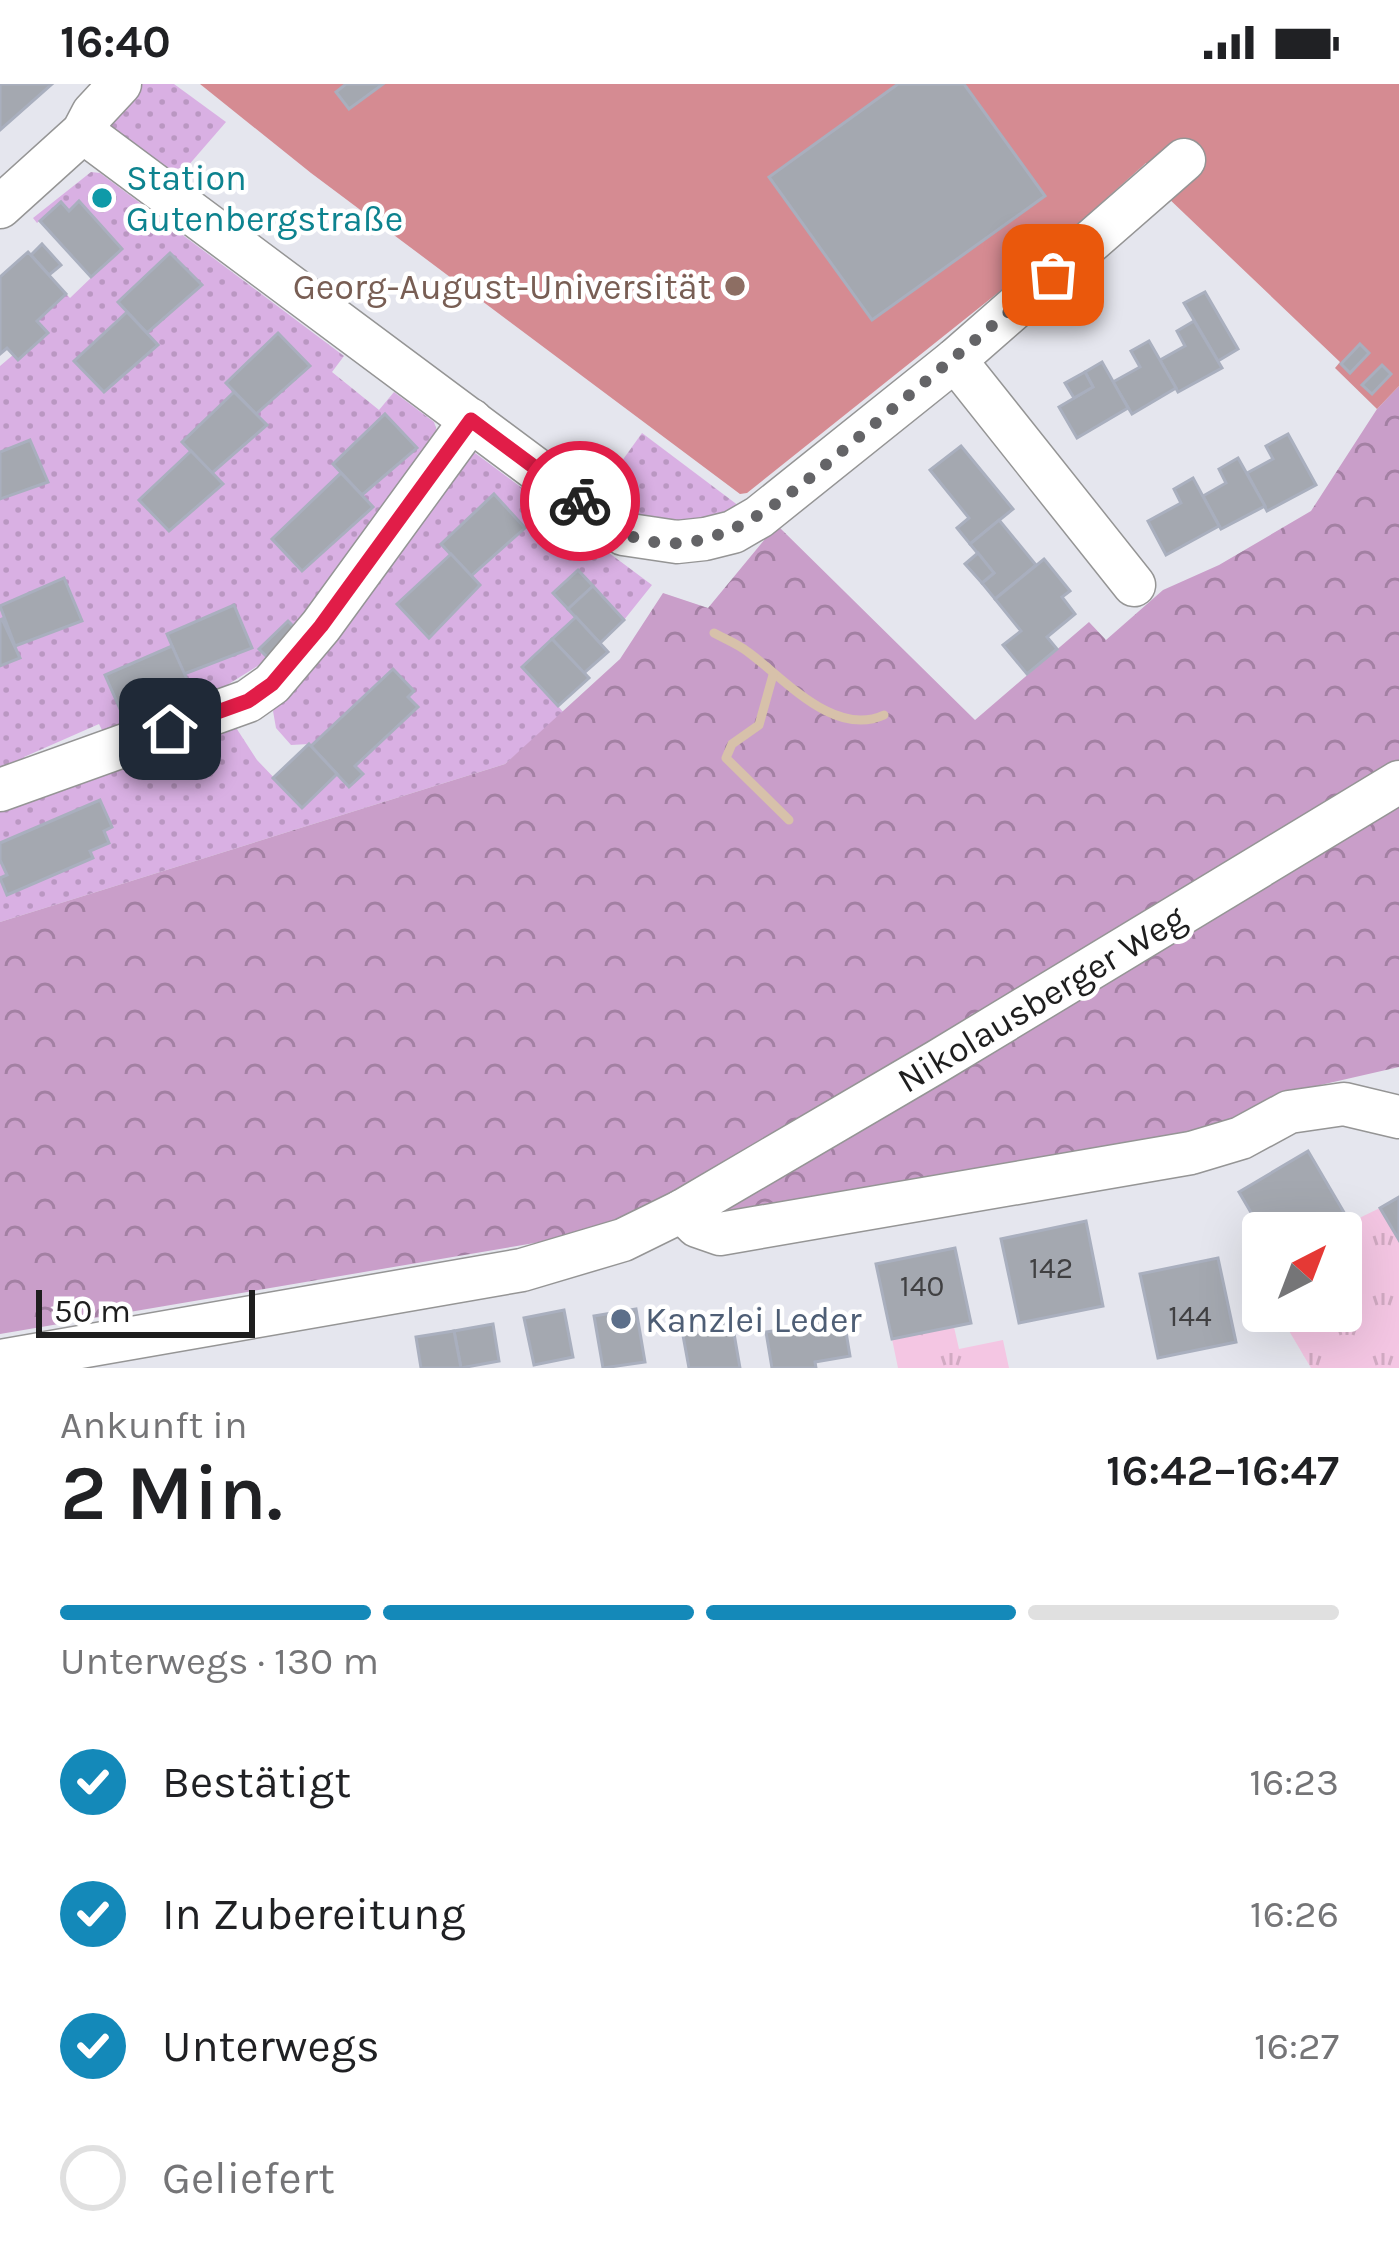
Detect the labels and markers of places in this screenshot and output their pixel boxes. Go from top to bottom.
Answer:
place label: Station Gutenbergstraße [126,157,403,240]
marker: Station Gutenbergstraße [89,185,115,211]
pin [1002,224,1104,326]
place label: Georg-August-Universität [293,266,711,308]
marker: Georg-August-Universität [722,273,748,299]
pin [119,678,221,780]
place label: Kanzlei Leder [645,1299,862,1341]
marker: Kanzlei Leder [608,1306,634,1332]

